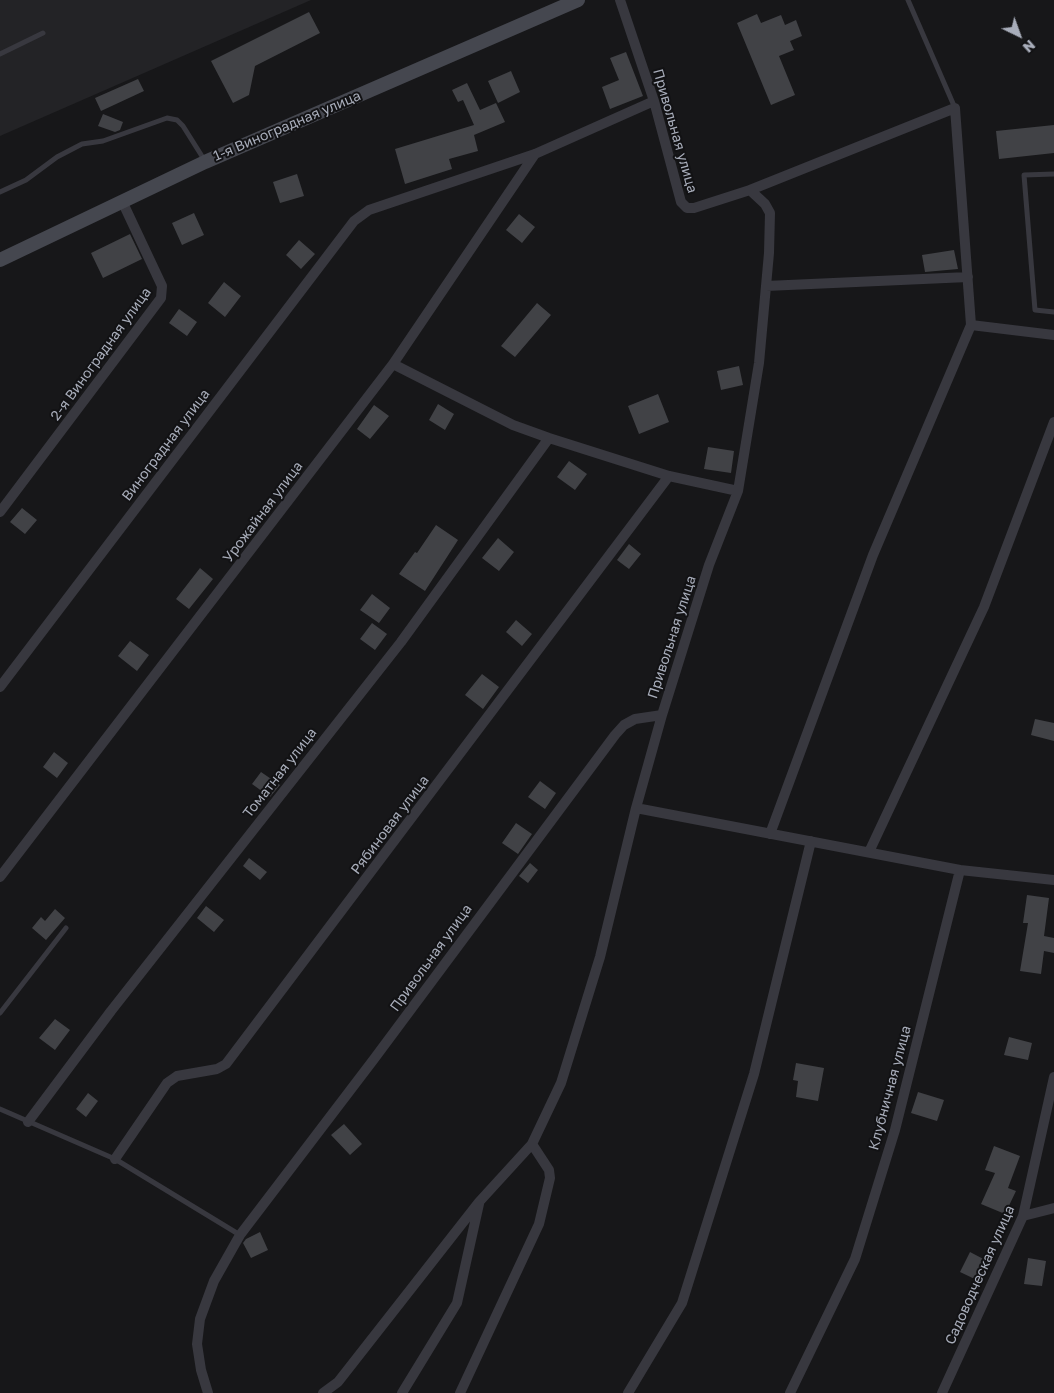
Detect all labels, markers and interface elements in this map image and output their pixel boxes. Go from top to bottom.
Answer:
north arrow [994,10,1044,60]
text: N [1020,37,1039,56]
street label: Привольная улица [649,67,701,195]
street label: 1-я Виноградная улица [211,87,363,165]
street label: 2-я Виноградная улица [47,284,155,424]
street label: Виноградная улица [119,386,213,504]
street label: Урожайная улица [220,458,306,566]
street label: Привольная улица [644,573,700,701]
street label: Томатная улица [240,725,320,821]
street label: Рябиновая улица [347,772,433,878]
street label: Привольная улица [386,901,476,1015]
street label: Клубничная улица [865,1024,915,1152]
street label: Садоводческая улица [942,1203,1018,1347]

